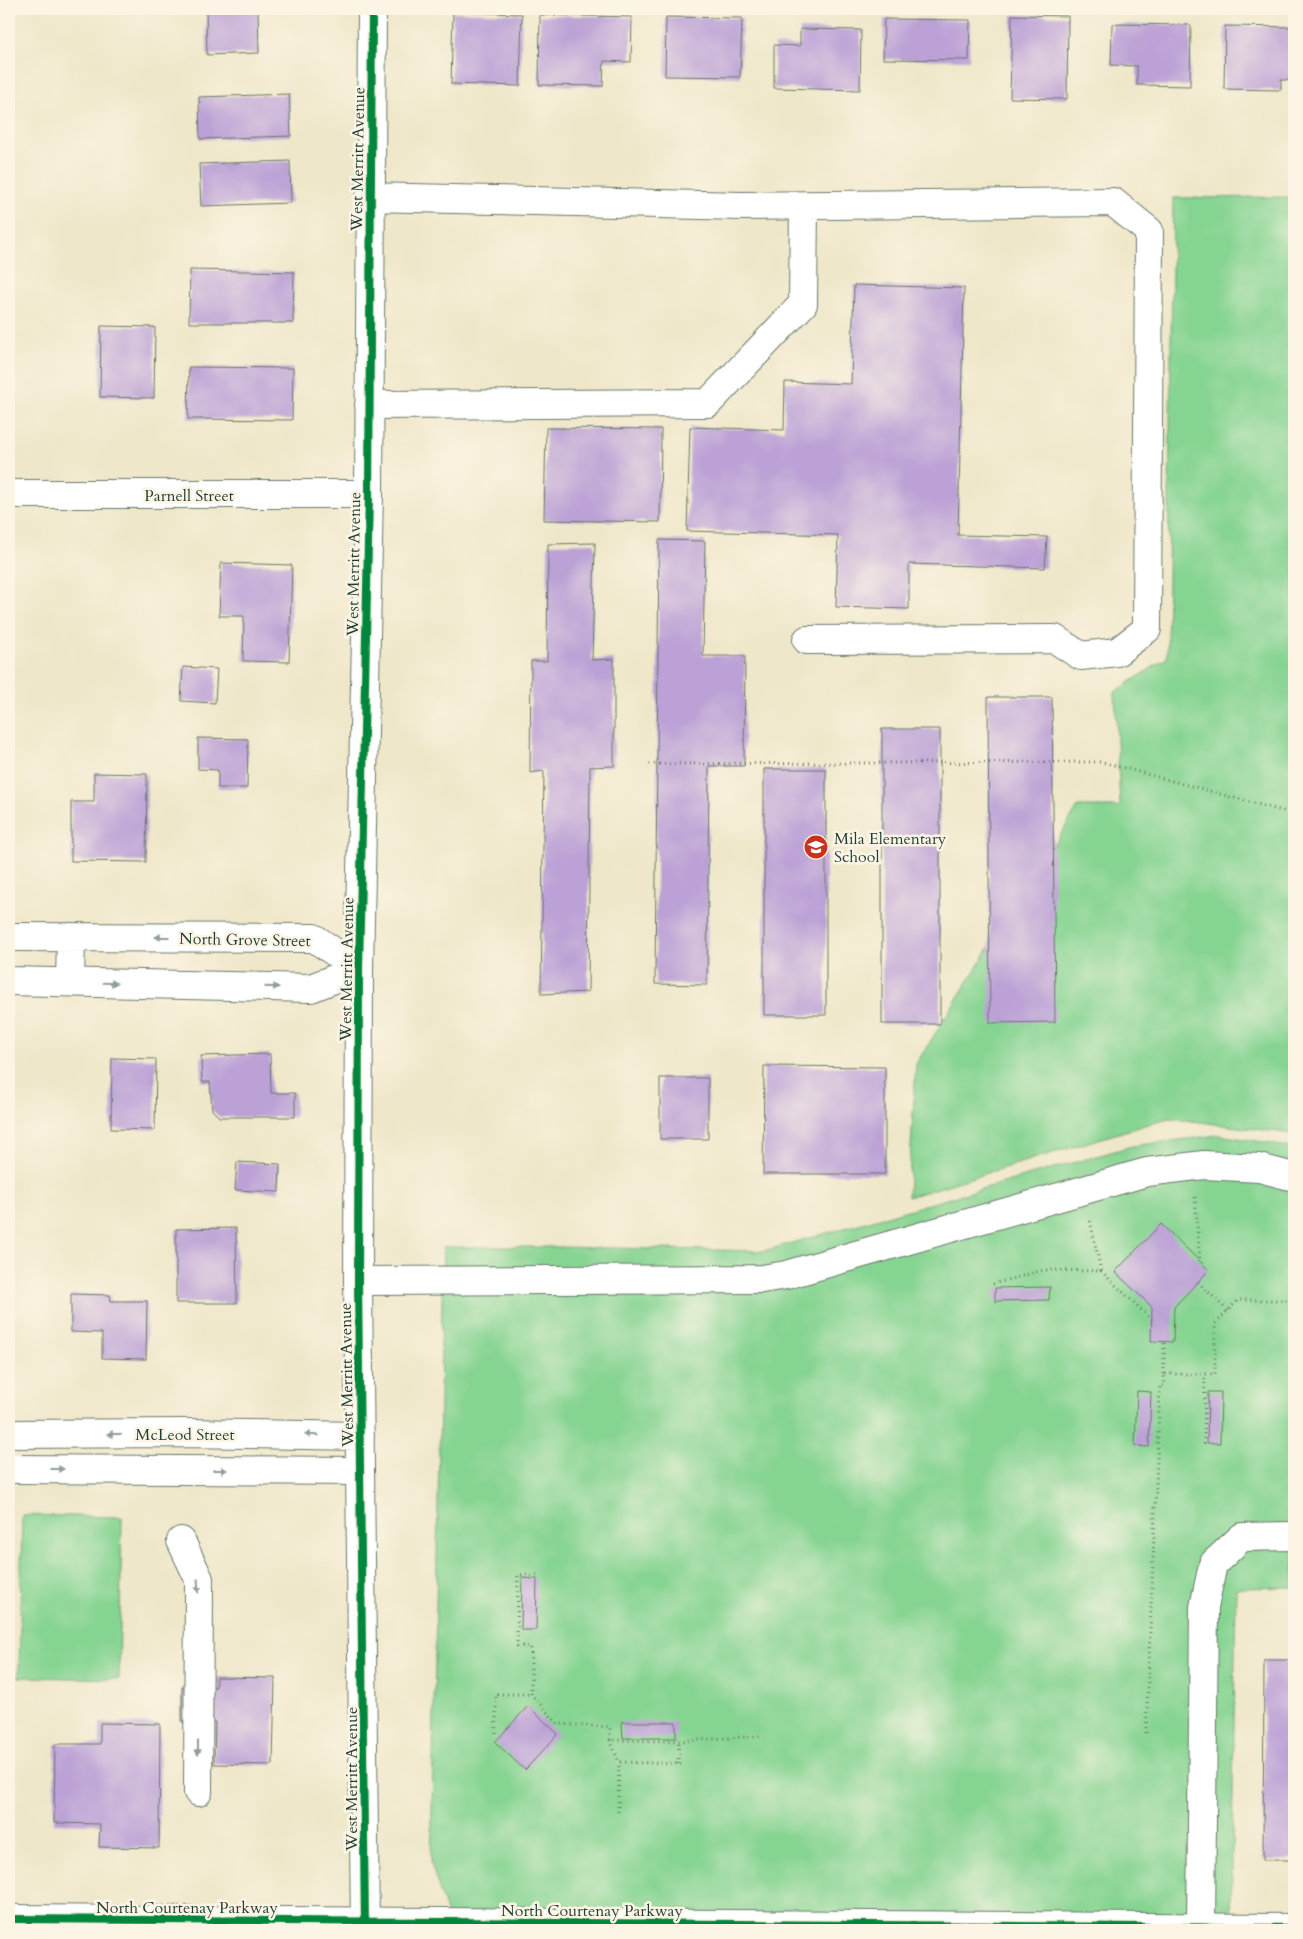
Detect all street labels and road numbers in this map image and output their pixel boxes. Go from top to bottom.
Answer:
street label: West Merritt Avenue [346,87,370,232]
street label: Parnell Street [144,485,234,507]
street label: West Merritt Avenue [342,492,366,637]
street label: West Merritt Avenue [335,897,359,1042]
street label: North Grove Street [179,928,311,952]
street label: West Merritt Avenue [335,1303,359,1448]
street label: McLeod Street [135,1424,235,1446]
street label: West Merritt Avenue [341,1707,363,1852]
street label: North Courtenay Parkway [96,1897,278,1919]
street label: North Courtenay Parkway [501,1900,683,1922]

